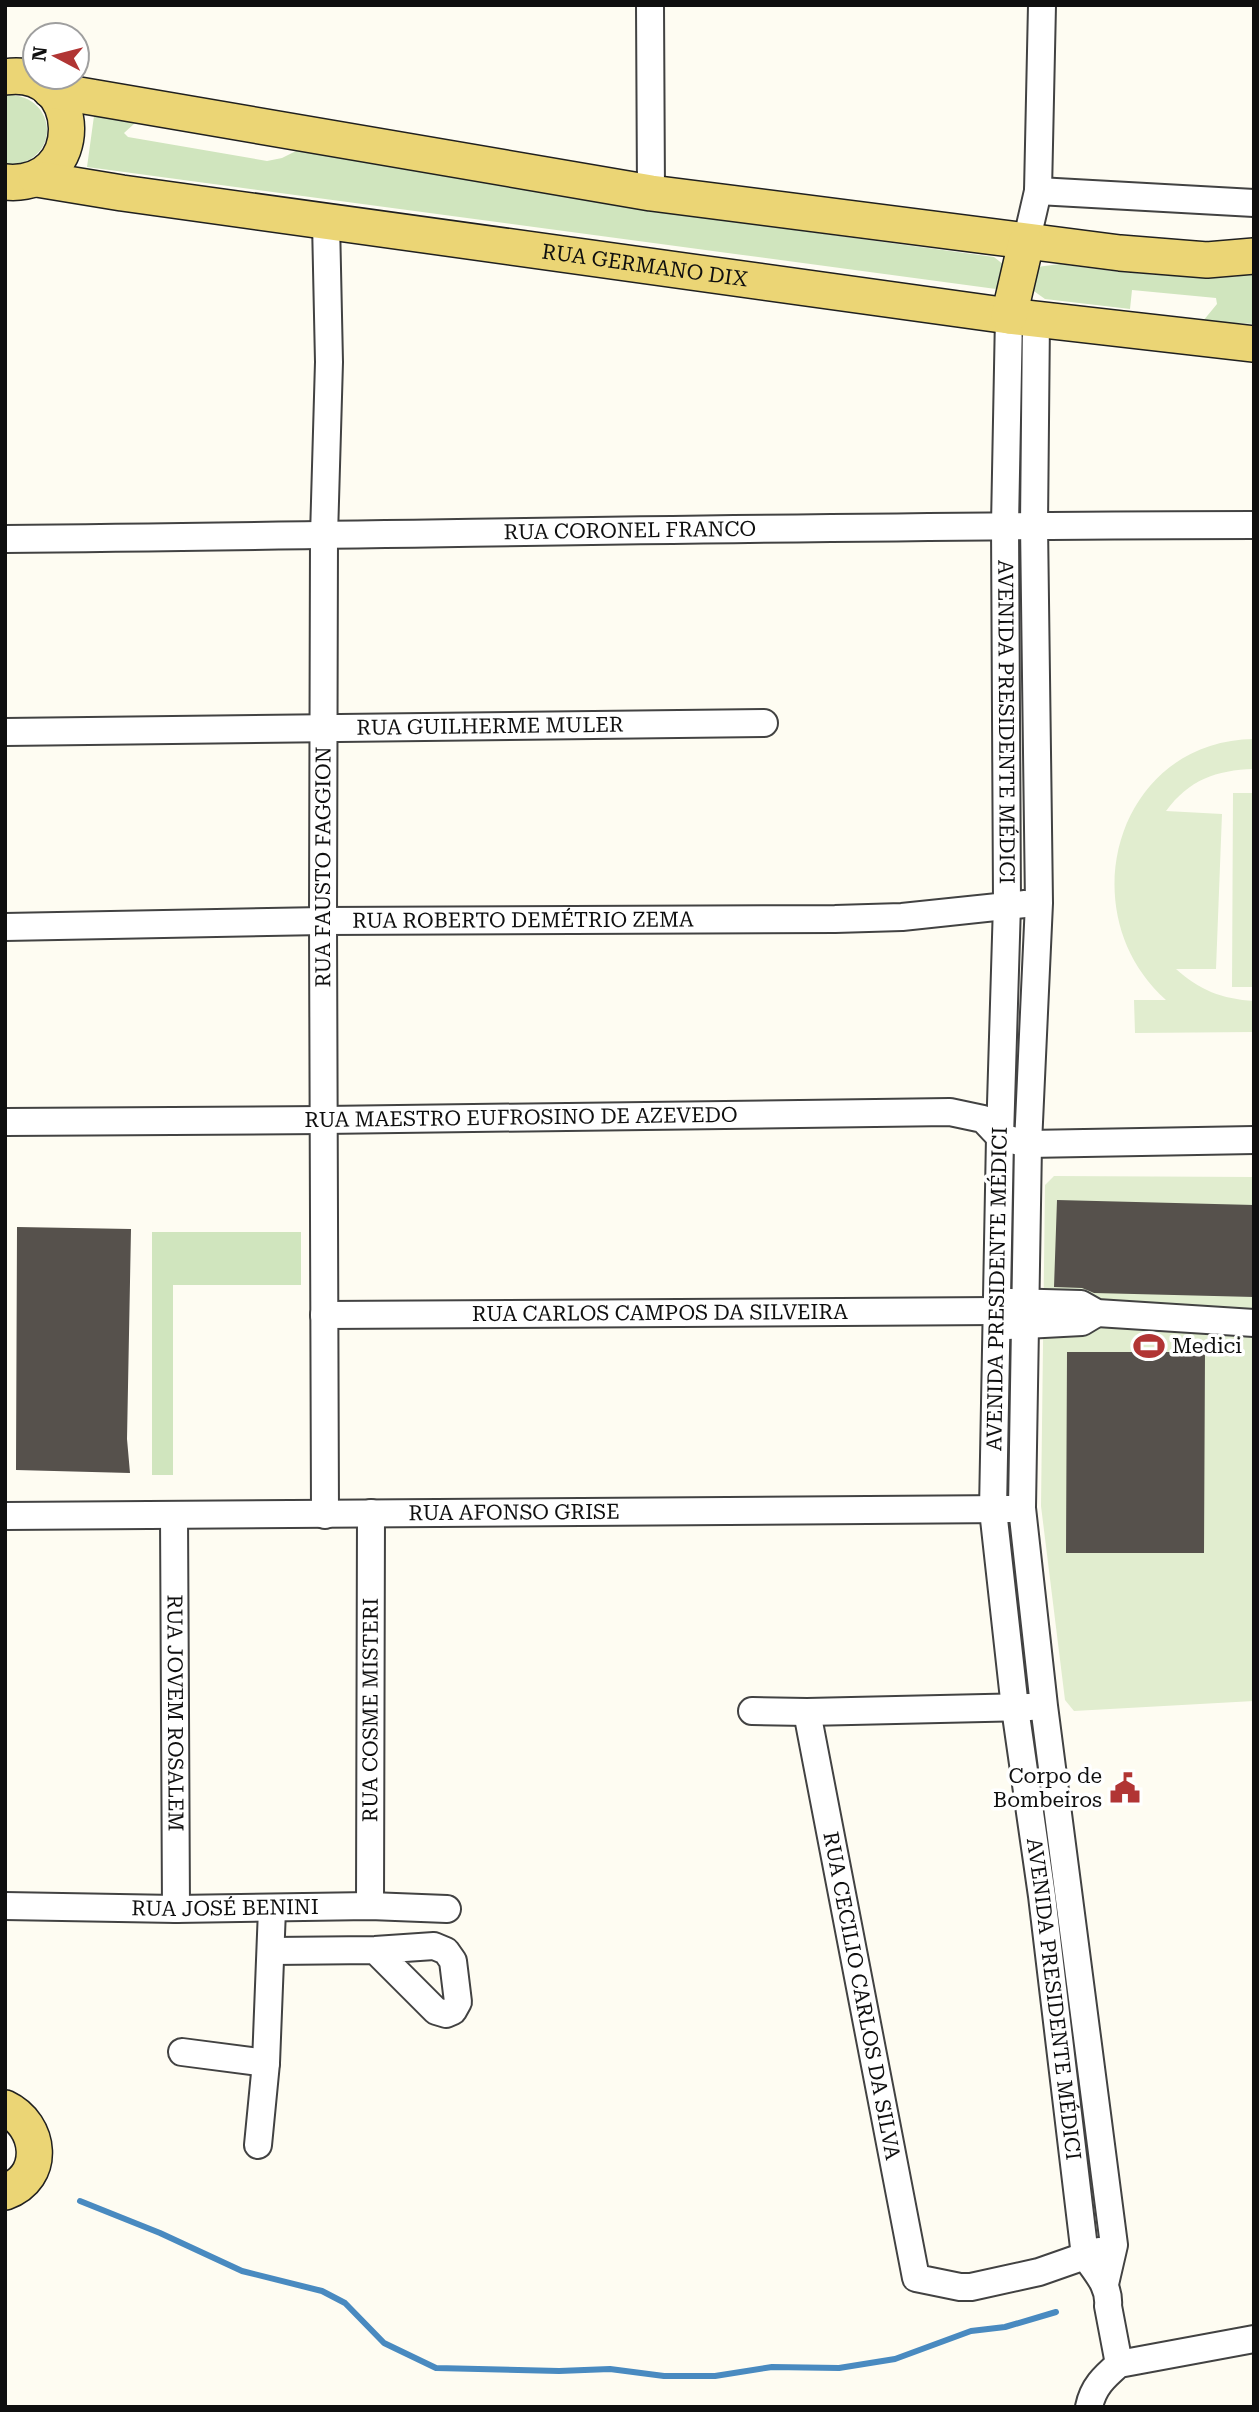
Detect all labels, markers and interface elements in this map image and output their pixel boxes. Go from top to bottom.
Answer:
north arrow [21,21,91,91]
text: N [27,45,52,63]
street label: RUA GERMANO DIX [540,239,749,292]
street label: RUA CORONEL FRANCO [504,517,756,544]
street label: AVENIDA PRESIDENTE MÉDICI [993,560,1020,884]
street label: RUA GUILHERME MULER [356,713,624,740]
street label: RUA FAUSTO FAGGION [311,746,335,988]
street label: RUA ROBERTO DEMÉTRIO ZEMA [352,907,694,933]
street label: RUA MAESTRO EUFROSINO DE AZEVEDO [304,1103,738,1132]
street label: AVENIDA PRESIDENTE MÉDICI [981,1127,1012,1451]
street label: RUA CARLOS CAMPOS DA SILVEIRA [472,1300,848,1326]
sports icon: Medici [1132,1329,1166,1363]
place label: Medici [1172,1334,1242,1358]
street label: RUA AFONSO GRISE [408,1500,620,1525]
street label: RUA JOVEM ROSALEM [162,1594,188,1832]
street label: RUA COSME MISTERI [358,1598,383,1822]
place label: Corpo de Bombeiros [993,1764,1102,1812]
public building icon: Corpo de Bombeiros [1108,1771,1142,1805]
street label: RUA CECILIO CARLOS DA SILVA [818,1830,905,2162]
street label: AVENIDA PRESIDENTE MÉDICI [1022,1836,1085,2161]
street label: RUA JOSÉ BENINI [131,1895,319,1921]

